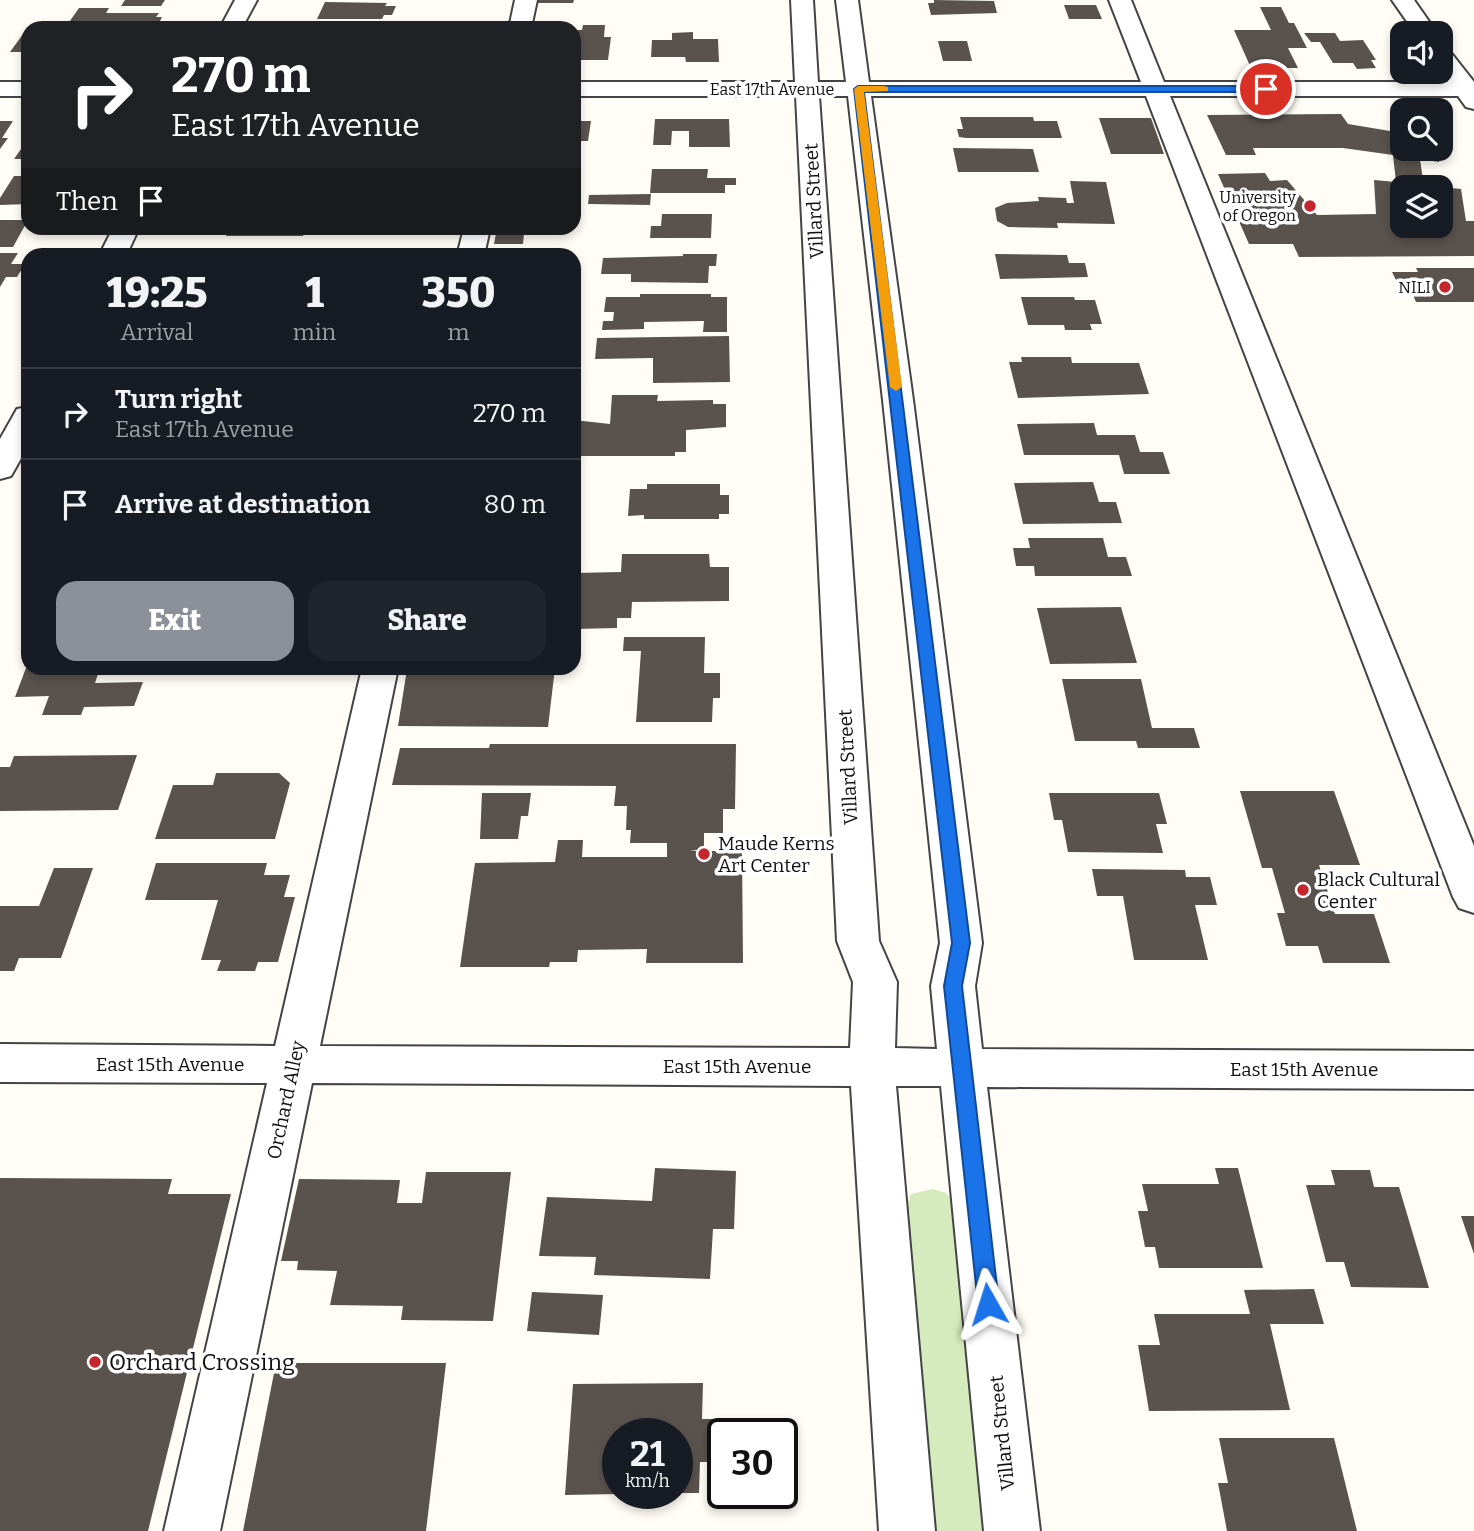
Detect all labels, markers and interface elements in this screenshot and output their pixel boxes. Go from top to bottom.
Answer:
map controls [1390,21,1453,238]
button: sound [1390,21,1453,84]
text: 270 m [171,46,311,105]
icon: right [56,49,147,140]
pin [1236,59,1296,119]
icon: arrive [1247,70,1285,108]
street label: East 17th Avenue [710,80,834,99]
button: search [1390,98,1453,161]
text: East 17th Avenue [171,106,420,144]
street label: Villard Street [799,142,829,259]
button: layers [1390,175,1453,238]
icon: arrive [132,182,170,220]
text: Then [56,186,118,217]
place label: University of Oregon [1219,188,1297,225]
marker: University of Oregon [1302,198,1318,214]
text: 19:25 [106,268,207,318]
text: 1 [305,268,324,318]
text: 350 [422,268,496,318]
place label: NILI [1398,278,1431,297]
marker: NILI [1437,279,1453,295]
text: Arrival [120,318,193,346]
text: min [293,318,336,346]
text: m [448,318,470,346]
text: Turn right [115,384,242,415]
icon: right [56,395,94,433]
text: 270 m [473,398,546,429]
text: East 17th Avenue [115,415,294,443]
icon: arrive [56,486,94,524]
text: Arrive at destination [115,489,370,520]
text: 80 m [484,489,546,520]
button: Exit [56,581,294,661]
button: Share [308,581,546,661]
street label: Villard Street [833,708,863,825]
place label: Maude Kerns Art Center [718,832,835,877]
marker: Maude Kerns Art Center [696,846,712,862]
place label: Black Cultural Center [1317,868,1440,913]
marker: Black Cultural Center [1295,882,1311,898]
street label: Orchard Alley [262,1038,310,1161]
street label: East 15th Avenue [96,1053,244,1076]
street label: East 15th Avenue [663,1055,811,1078]
street label: East 15th Avenue [1230,1058,1378,1081]
position arrow [951,1267,1025,1341]
place label: Orchard Crossing [109,1348,295,1376]
marker: Orchard Crossing [87,1354,103,1370]
street label: Villard Street [985,1374,1019,1492]
speed limit sign: 30 [707,1418,798,1509]
text: 21 [630,1433,665,1475]
text: km/h [625,1470,670,1492]

